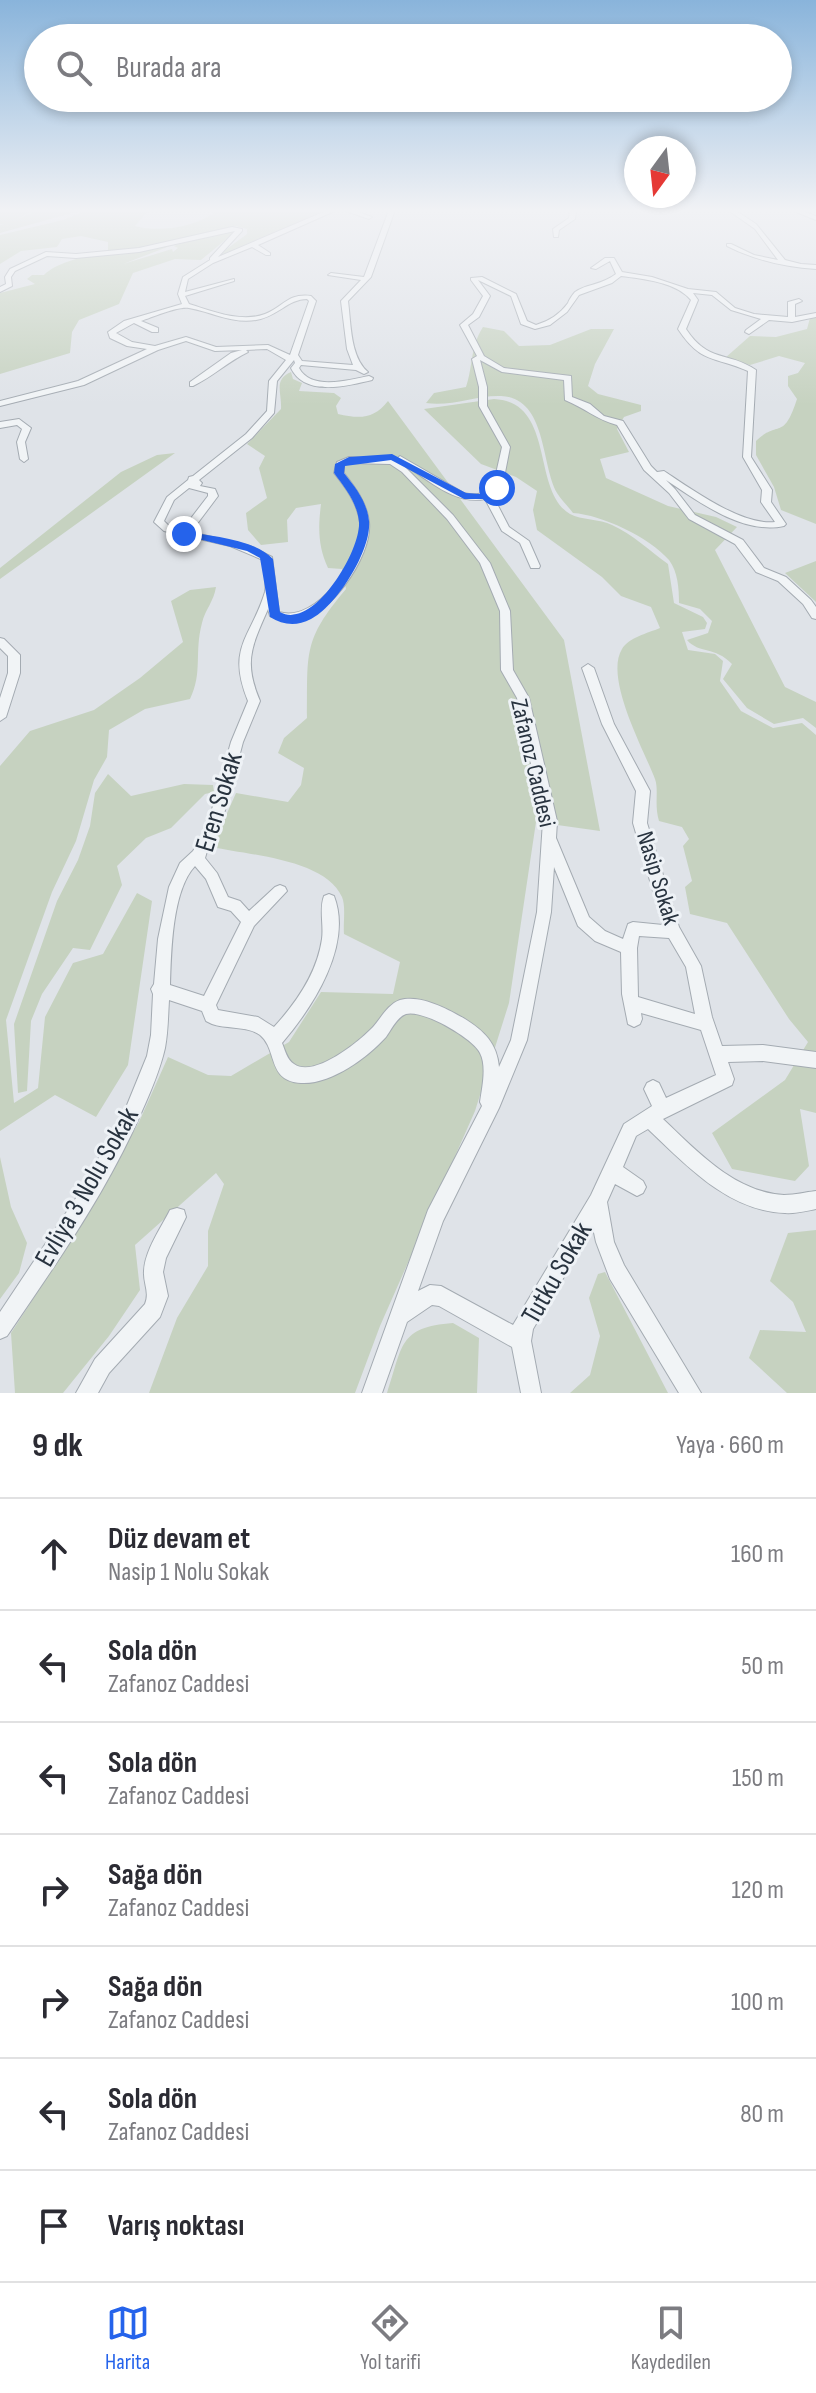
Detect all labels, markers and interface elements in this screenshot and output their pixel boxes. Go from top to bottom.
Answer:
search box [24,24,792,112]
icon: search [52,46,96,90]
text: Burada ara [116,50,222,86]
north arrow [624,136,696,208]
route start [479,470,515,506]
route end [166,516,202,552]
street label: Zafanoz Caddesi [504,696,562,830]
street label: Eren Sokak [188,748,250,856]
street label: Nasip Sokak [630,828,686,928]
street label: Evliya 3 Nolu Sokak [28,1101,146,1272]
street label: Tutku Sokak [515,1216,599,1330]
text: 9 dk [32,1425,83,1466]
text: Yaya · 660 m [676,1430,784,1461]
text: Düz devam et [108,1521,250,1557]
icon: ahead [32,1532,76,1576]
text: 160 m [731,1539,784,1570]
text: Nasip 1 Nolu Sokak [108,1557,269,1588]
text: Sola dön [108,1633,197,1669]
icon: left [32,1644,76,1688]
text: 50 m [741,1651,784,1682]
text: Zafanoz Caddesi [108,1669,249,1700]
text: Sola dön [108,1745,197,1781]
icon: left [32,1756,76,1800]
text: 150 m [732,1763,784,1794]
text: Zafanoz Caddesi [108,1781,249,1812]
text: Sağa dön [108,1857,203,1893]
icon: right [32,1868,76,1912]
text: 120 m [731,1875,784,1906]
text: Zafanoz Caddesi [108,1893,249,1924]
text: Sağa dön [108,1969,203,2005]
icon: right [32,1980,76,2024]
text: 100 m [731,1987,784,2018]
text: Zafanoz Caddesi [108,2005,249,2036]
text: Sola dön [108,2081,197,2117]
icon: left [32,2092,76,2136]
text: 80 m [740,2099,784,2130]
text: Zafanoz Caddesi [108,2117,249,2148]
icon: arrive [32,2204,76,2248]
text: Varış noktası [108,2208,244,2244]
tab: Harita [105,2301,150,2376]
tab: Yol tarifi [360,2301,421,2376]
tab: Kaydedilen [631,2301,711,2376]

